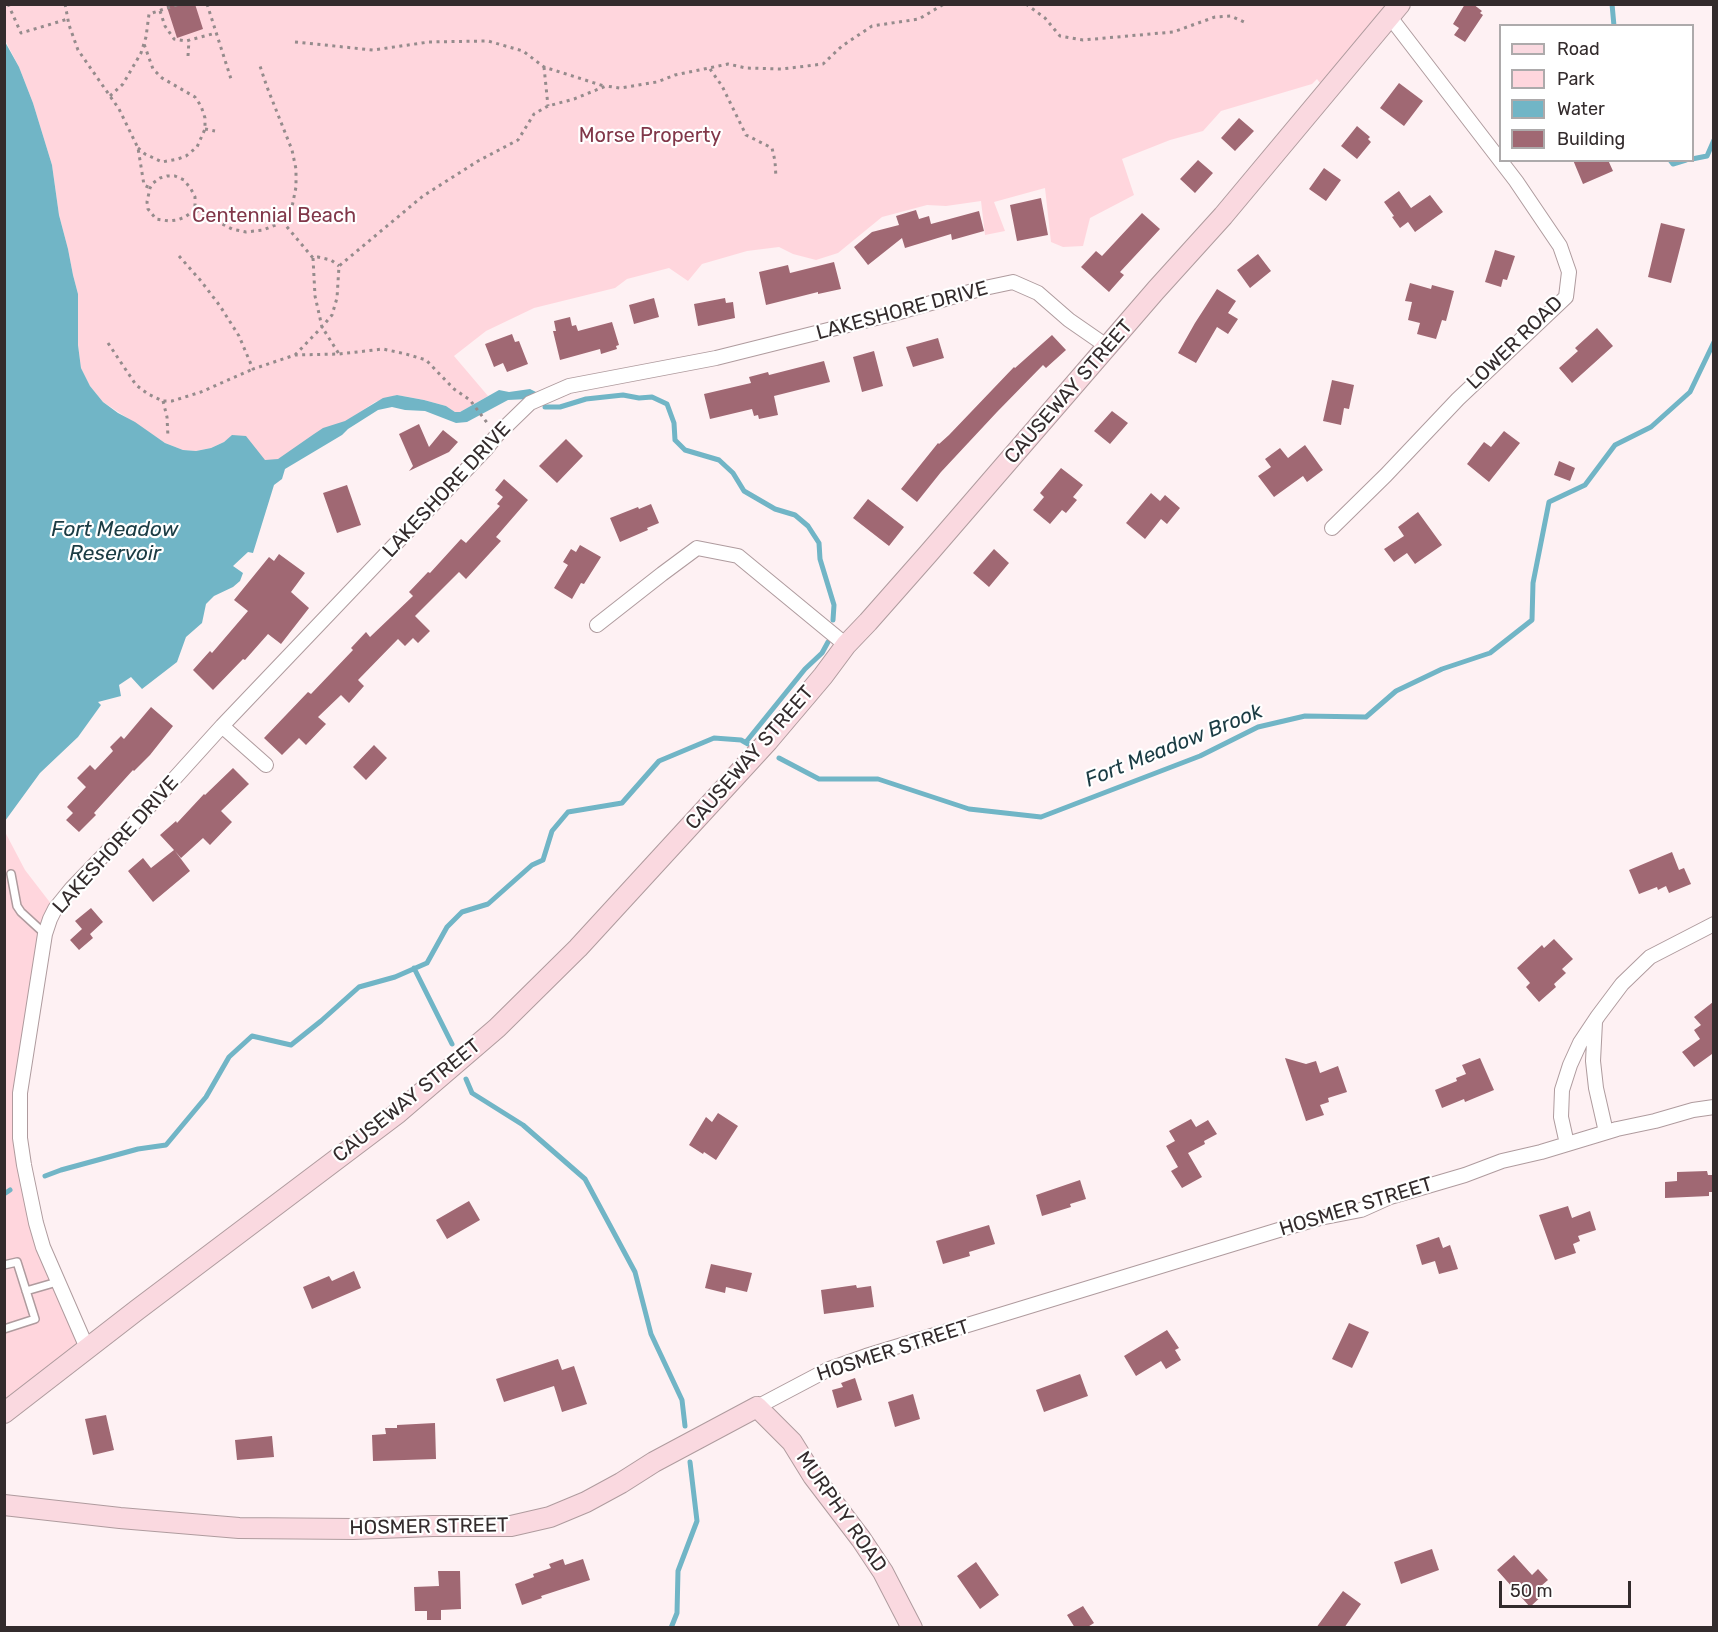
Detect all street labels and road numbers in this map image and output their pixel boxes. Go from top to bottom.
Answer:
street label: LAKESHORE DRIVE [814,277,990,345]
street label: LOWER ROAD [1462,291,1568,395]
street label: CAUSEWAY STREET [1000,315,1138,469]
street label: LAKESHORE DRIVE [378,417,516,563]
street label: CAUSEWAY STREET [681,681,819,835]
street label: LAKESHORE DRIVE [48,771,184,919]
street label: CAUSEWAY STREET [328,1034,486,1168]
street label: HOSMER STREET [1276,1172,1436,1242]
street label: HOSMER STREET [814,1315,972,1387]
street label: MURPHY ROAD [791,1447,891,1577]
street label: HOSMER STREET [349,1514,509,1540]

